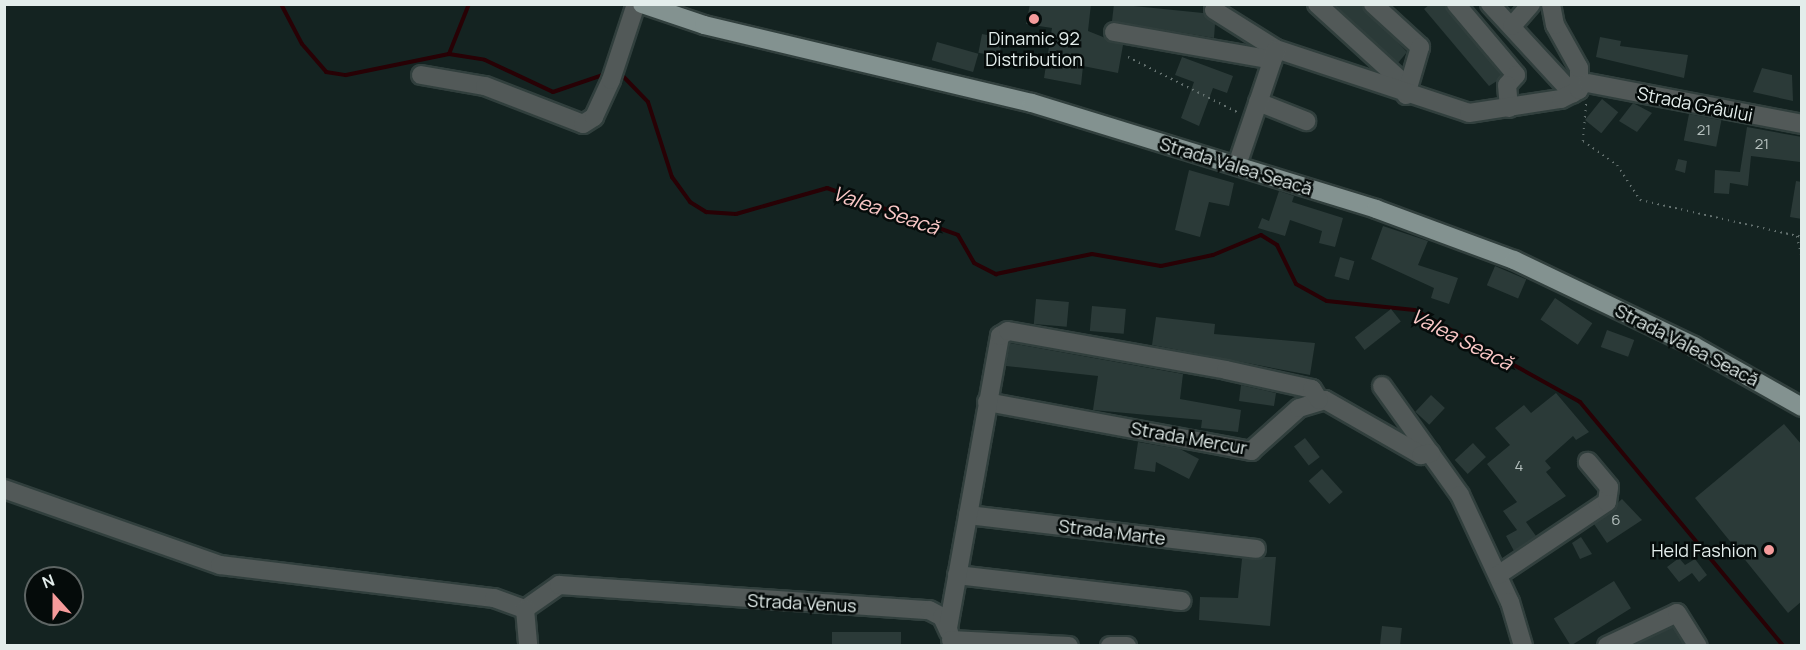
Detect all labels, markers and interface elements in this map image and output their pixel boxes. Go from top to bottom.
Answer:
marker: Dinamic 92 Distribution [1027,12,1041,26]
place label: Dinamic 92 Distribution [985,28,1083,70]
street label: Strada Grâului [1635,82,1755,126]
house number: 21 [1697,121,1711,139]
street label: Strada Valea Seacă [1157,133,1315,199]
house number: 21 [1755,135,1769,153]
water label: Valea Seacă [830,181,942,239]
street label: Strada Valea Seacă [1612,299,1762,391]
water label: Valea Seacă [1407,303,1517,375]
street label: Strada Mercur [1129,417,1249,459]
house number: 4 [1515,457,1523,475]
house number: 6 [1611,511,1621,529]
street label: Strada Marte [1057,515,1167,549]
place label: Held Fashion [1651,539,1757,561]
marker: Held Fashion [1762,543,1776,557]
north arrow [24,566,84,626]
text: N [39,569,58,593]
street label: Strada Venus [747,589,857,617]

